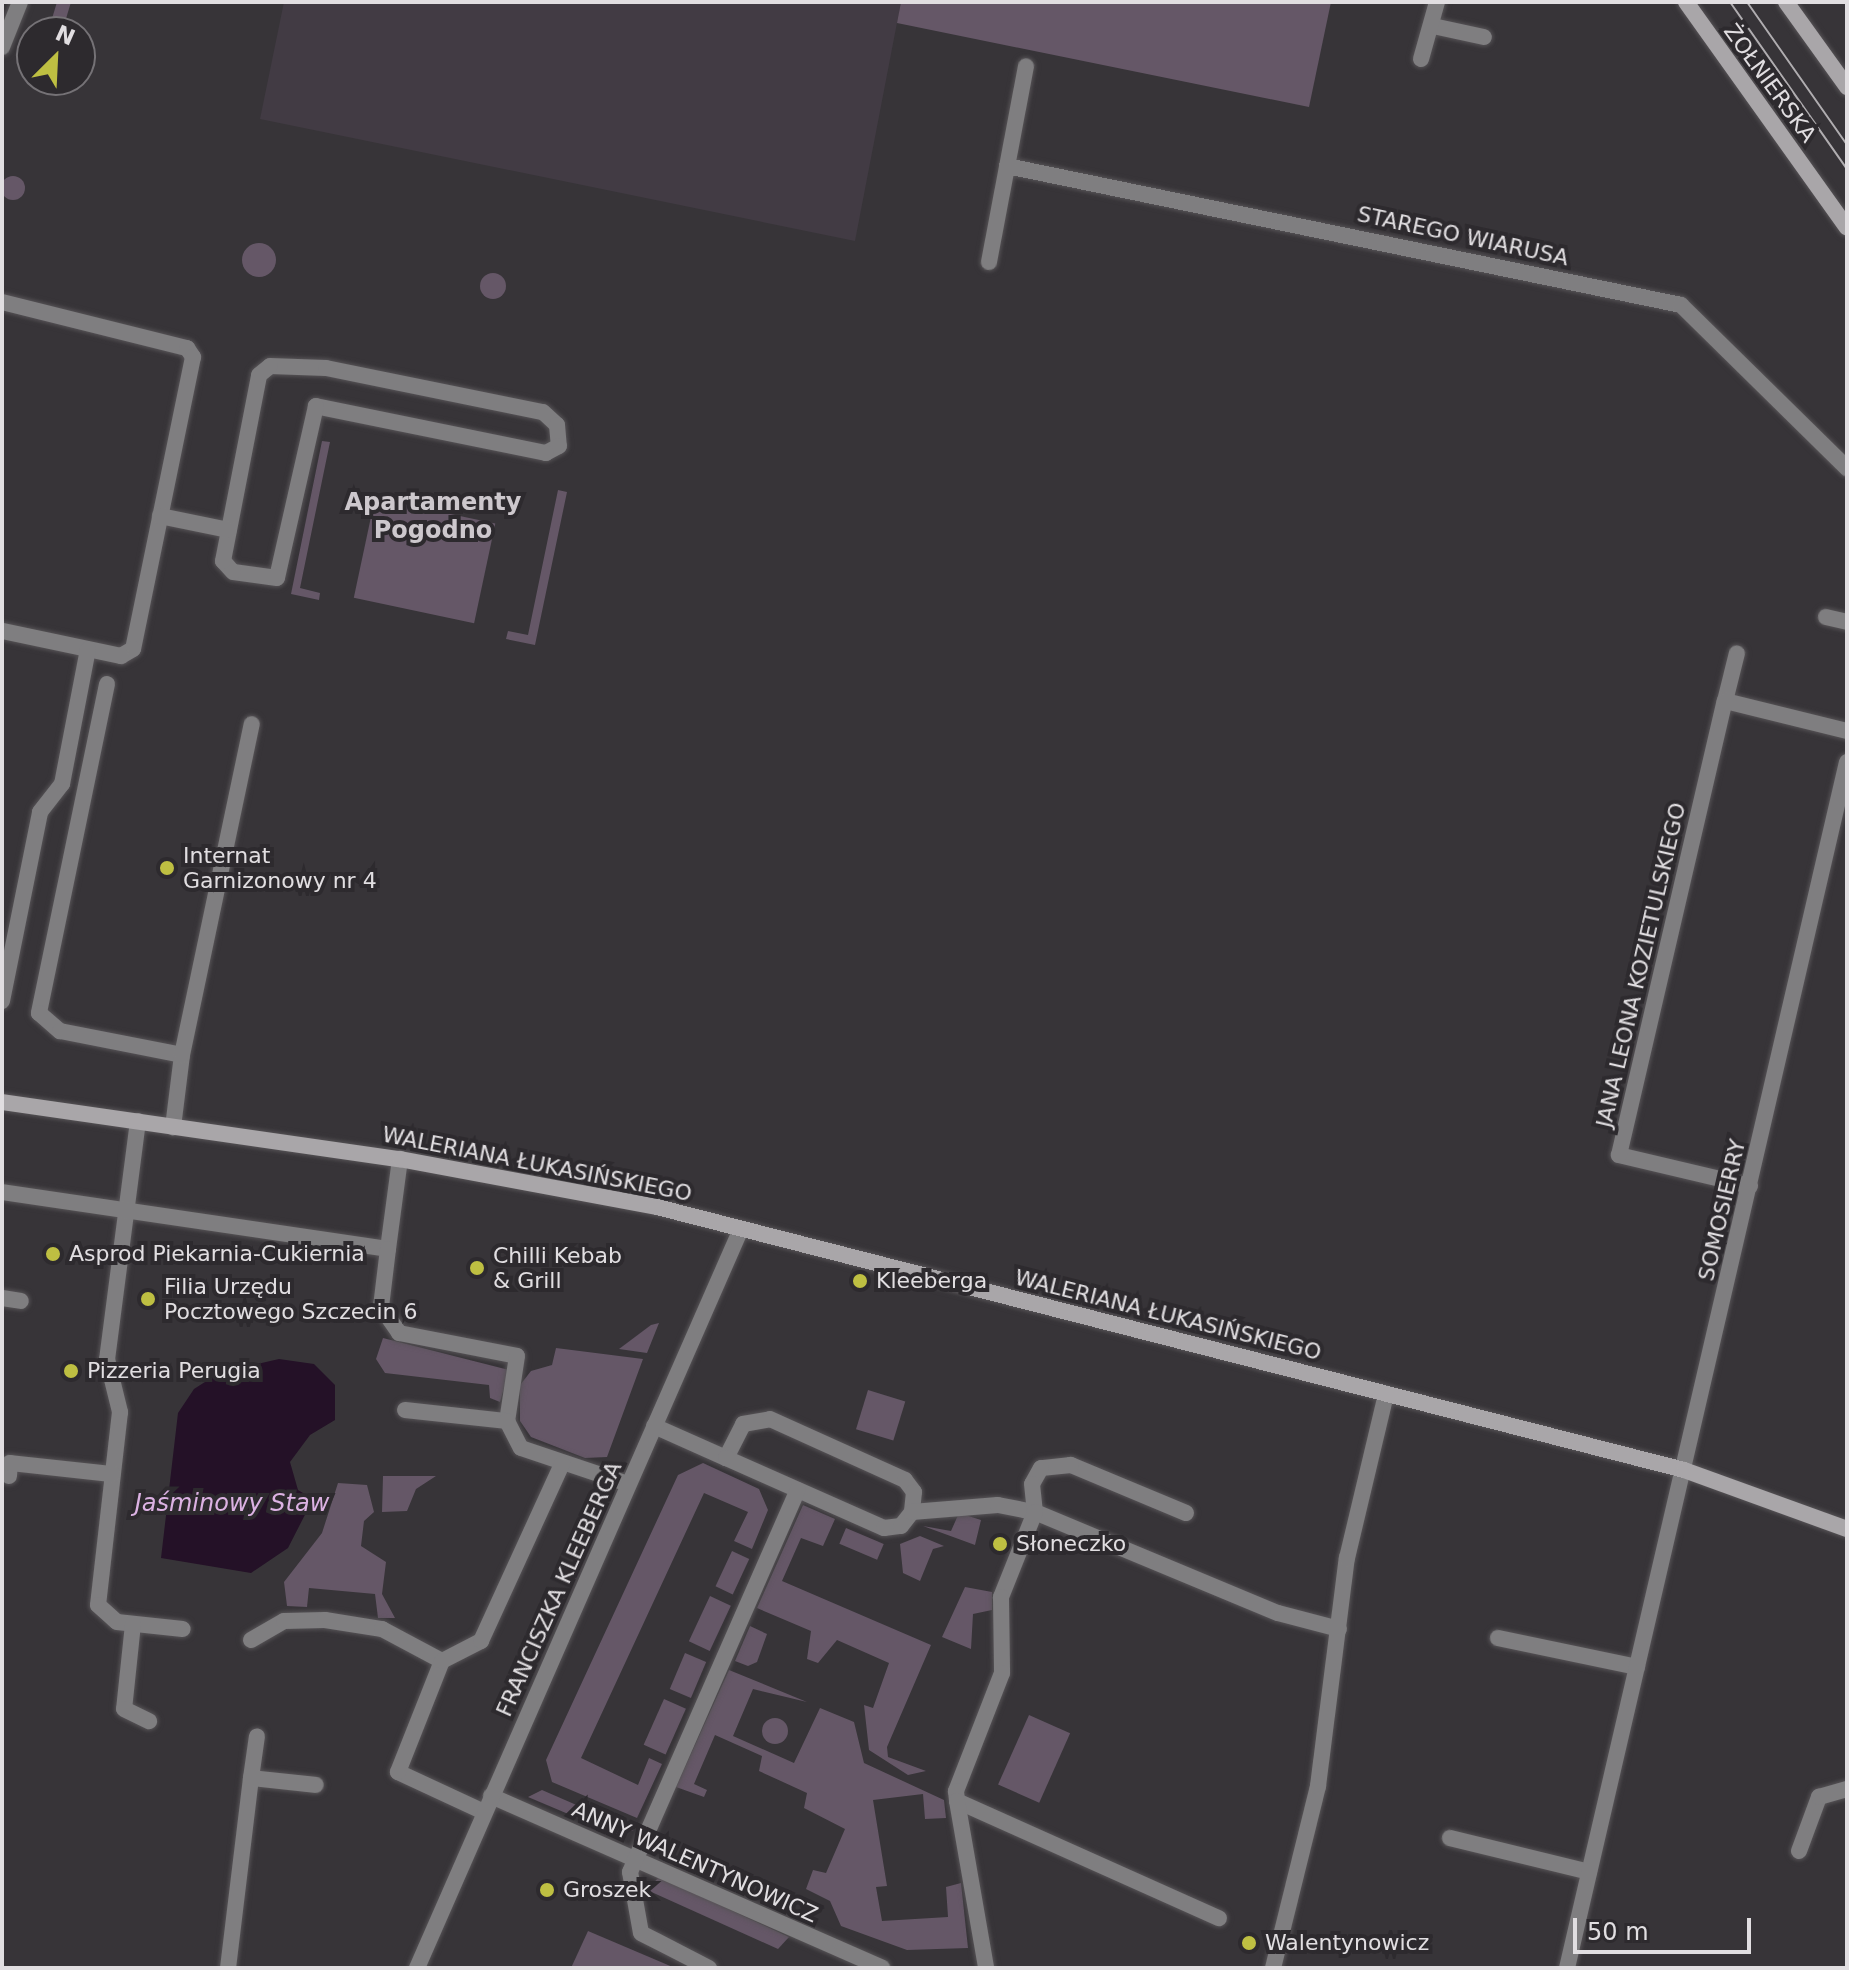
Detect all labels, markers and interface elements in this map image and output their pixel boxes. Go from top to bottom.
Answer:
north arrow [16,16,96,96]
street label: ŻOŁNIERSKA [1718,19,1822,147]
text: N [52,20,79,51]
street label: STAREGO WIARUSA [1355,201,1571,271]
district label: Apartamenty Pogodno [345,489,521,545]
street label: JANA LEONA KOZIETULSKIEGO [1591,800,1691,1130]
place label: Internat Garnizonowy nr 4 [183,842,377,894]
marker: Internat Garnizonowy nr 4 [158,859,176,877]
street label: WALERIANA ŁUKASIŃSKIEGO [380,1121,694,1207]
street label: SOMOSIERRY [1693,1137,1751,1283]
place label: Asprod Piekarnia-Cukiernia [69,1241,365,1267]
place label: Chilli Kebab & Grill [493,1242,622,1294]
marker: Asprod Piekarnia-Cukiernia [44,1245,62,1263]
marker: Chilli Kebab & Grill [468,1259,486,1277]
street label: WALERIANA ŁUKASIŃSKIEGO [1012,1264,1324,1366]
place label: Kleeberga [876,1268,987,1294]
marker: Kleeberga [851,1272,869,1290]
place label: Filia Urzędu Pocztowego Szczecin 6 [164,1273,417,1324]
marker: Filia Urzędu Pocztowego Szczecin 6 [139,1290,157,1308]
place label: Pizzeria Perugia [87,1358,261,1384]
marker: Pizzeria Perugia [62,1362,80,1380]
street label: FRANCISZKA KLEEBERGA [491,1457,627,1721]
water label: Jaśminowy Staw [135,1490,329,1518]
place label: Słoneczko [1016,1531,1126,1557]
marker: Słoneczko [991,1535,1009,1553]
street label: ANNY WALENTYNOWICZ [568,1796,822,1928]
place label: Groszek [563,1877,651,1903]
marker: Groszek [538,1881,556,1899]
scale bar [1577,1902,1755,1952]
text: 50 m [1587,1918,1649,1946]
place label: Walentynowicz [1265,1930,1429,1956]
marker: Walentynowicz [1240,1934,1258,1952]

